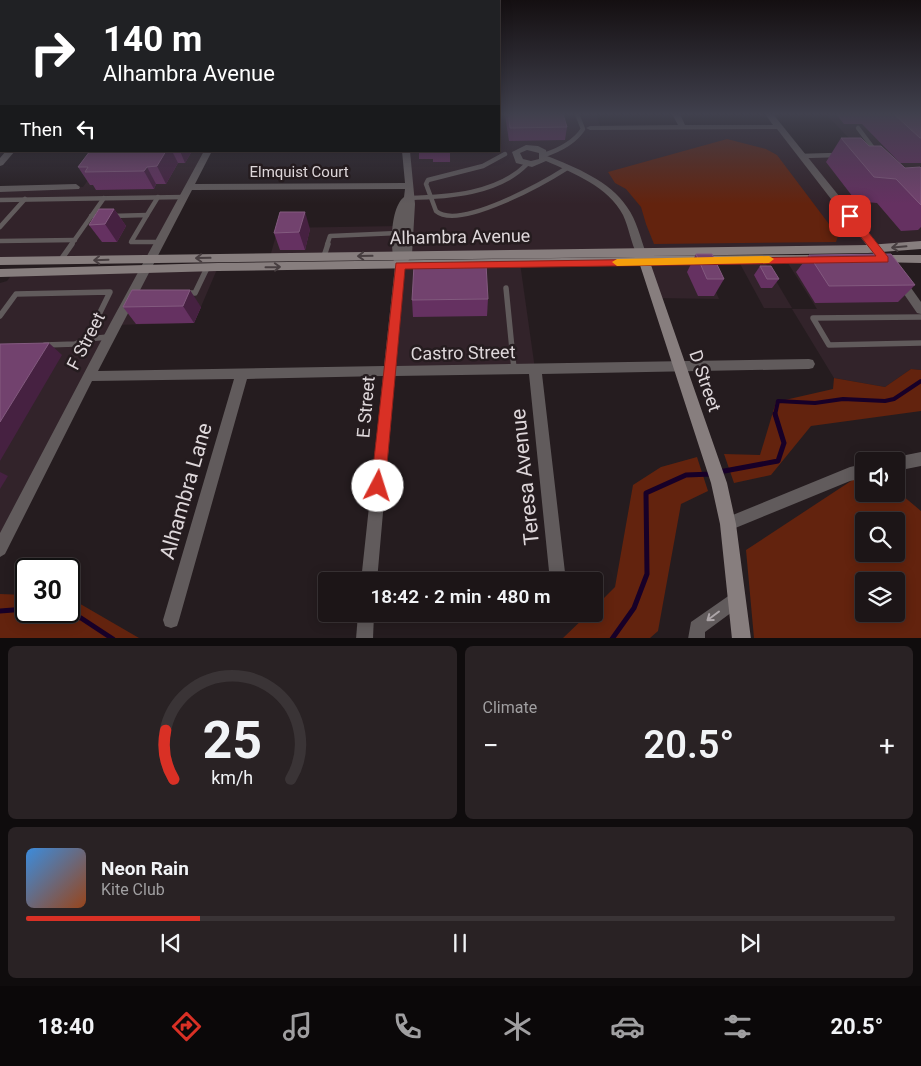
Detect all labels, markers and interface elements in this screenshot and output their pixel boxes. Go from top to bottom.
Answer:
text: 140 m [103,19,202,60]
icon: right [20,20,85,85]
text: Alhambra Avenue [103,61,275,86]
icon: left [72,115,100,143]
text: Then [20,118,62,141]
street label: Elmquist Court [249,163,349,181]
pin [829,195,871,237]
icon: arrive [836,202,864,230]
street label: Alhambra Avenue [390,225,530,248]
one-way arrow [891,243,907,252]
one-way arrow [357,251,373,260]
one-way arrow [195,253,211,263]
one-way arrow [93,255,110,265]
one-way arrow [264,262,281,272]
street label: F Street [62,308,109,373]
street label: Castro Street [410,341,516,364]
street label: D Street [685,347,726,415]
street label: E Street [352,375,379,439]
street label: Teresa Avenue [506,408,544,546]
street label: Alhambra Lane [155,420,217,562]
map controls [855,452,905,622]
button: sound [855,452,905,502]
position arrow [351,459,403,511]
button: search [855,512,905,562]
speed limit sign: 30 [15,558,80,623]
button: layers [855,572,905,622]
text: 18:42 · 2 min · 480 m [370,585,551,608]
one-way arrow [707,611,720,622]
text: Climate [483,698,537,717]
text: 25 [202,710,262,771]
text: 20.5° [644,723,734,767]
text: − [483,729,499,762]
text: + [879,729,895,762]
text: km/h [211,767,253,788]
text: Neon Rain [101,857,189,880]
text: Kite Club [101,880,165,899]
icon: previous [157,929,185,957]
icon: pause [446,929,474,957]
icon: next [736,929,764,957]
icon: directions [169,1009,204,1044]
icon: music [280,1009,315,1044]
icon: phone [390,1009,425,1044]
icon: climate [500,1009,535,1044]
icon: car [610,1009,645,1044]
icon: filters [720,1009,755,1044]
text: 18:40 [38,1014,94,1039]
text: 20.5° [830,1014,883,1039]

